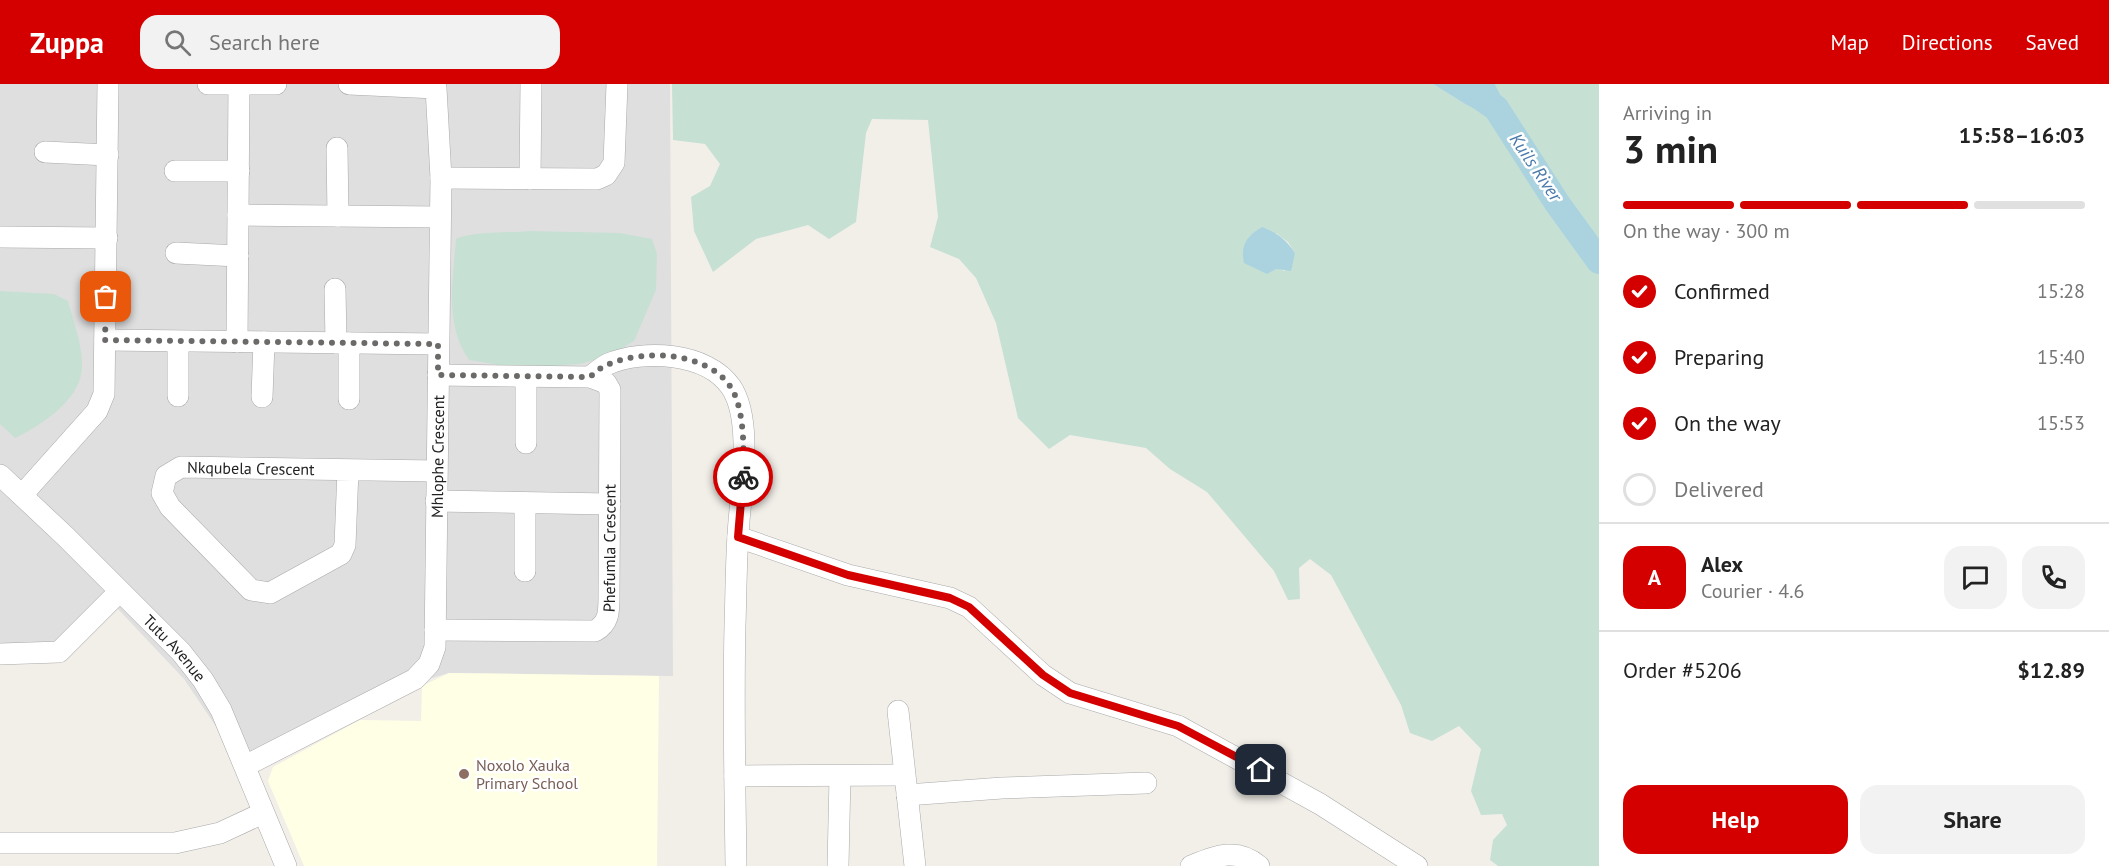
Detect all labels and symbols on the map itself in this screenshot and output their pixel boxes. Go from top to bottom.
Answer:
water label: Kuils River [1505,129,1568,206]
pin [80,271,131,322]
street label: Mhlophe Crescent [427,394,448,518]
courier [713,447,773,507]
street label: Nkqubela Crescent [187,457,315,479]
street label: Phefumla Crescent [598,484,620,613]
street label: Tutu Avenue [139,610,210,685]
pin [1235,744,1286,795]
place label: Noxolo Xauka Primary School [476,755,578,793]
marker: Noxolo Xauka Primary School [457,767,471,781]

